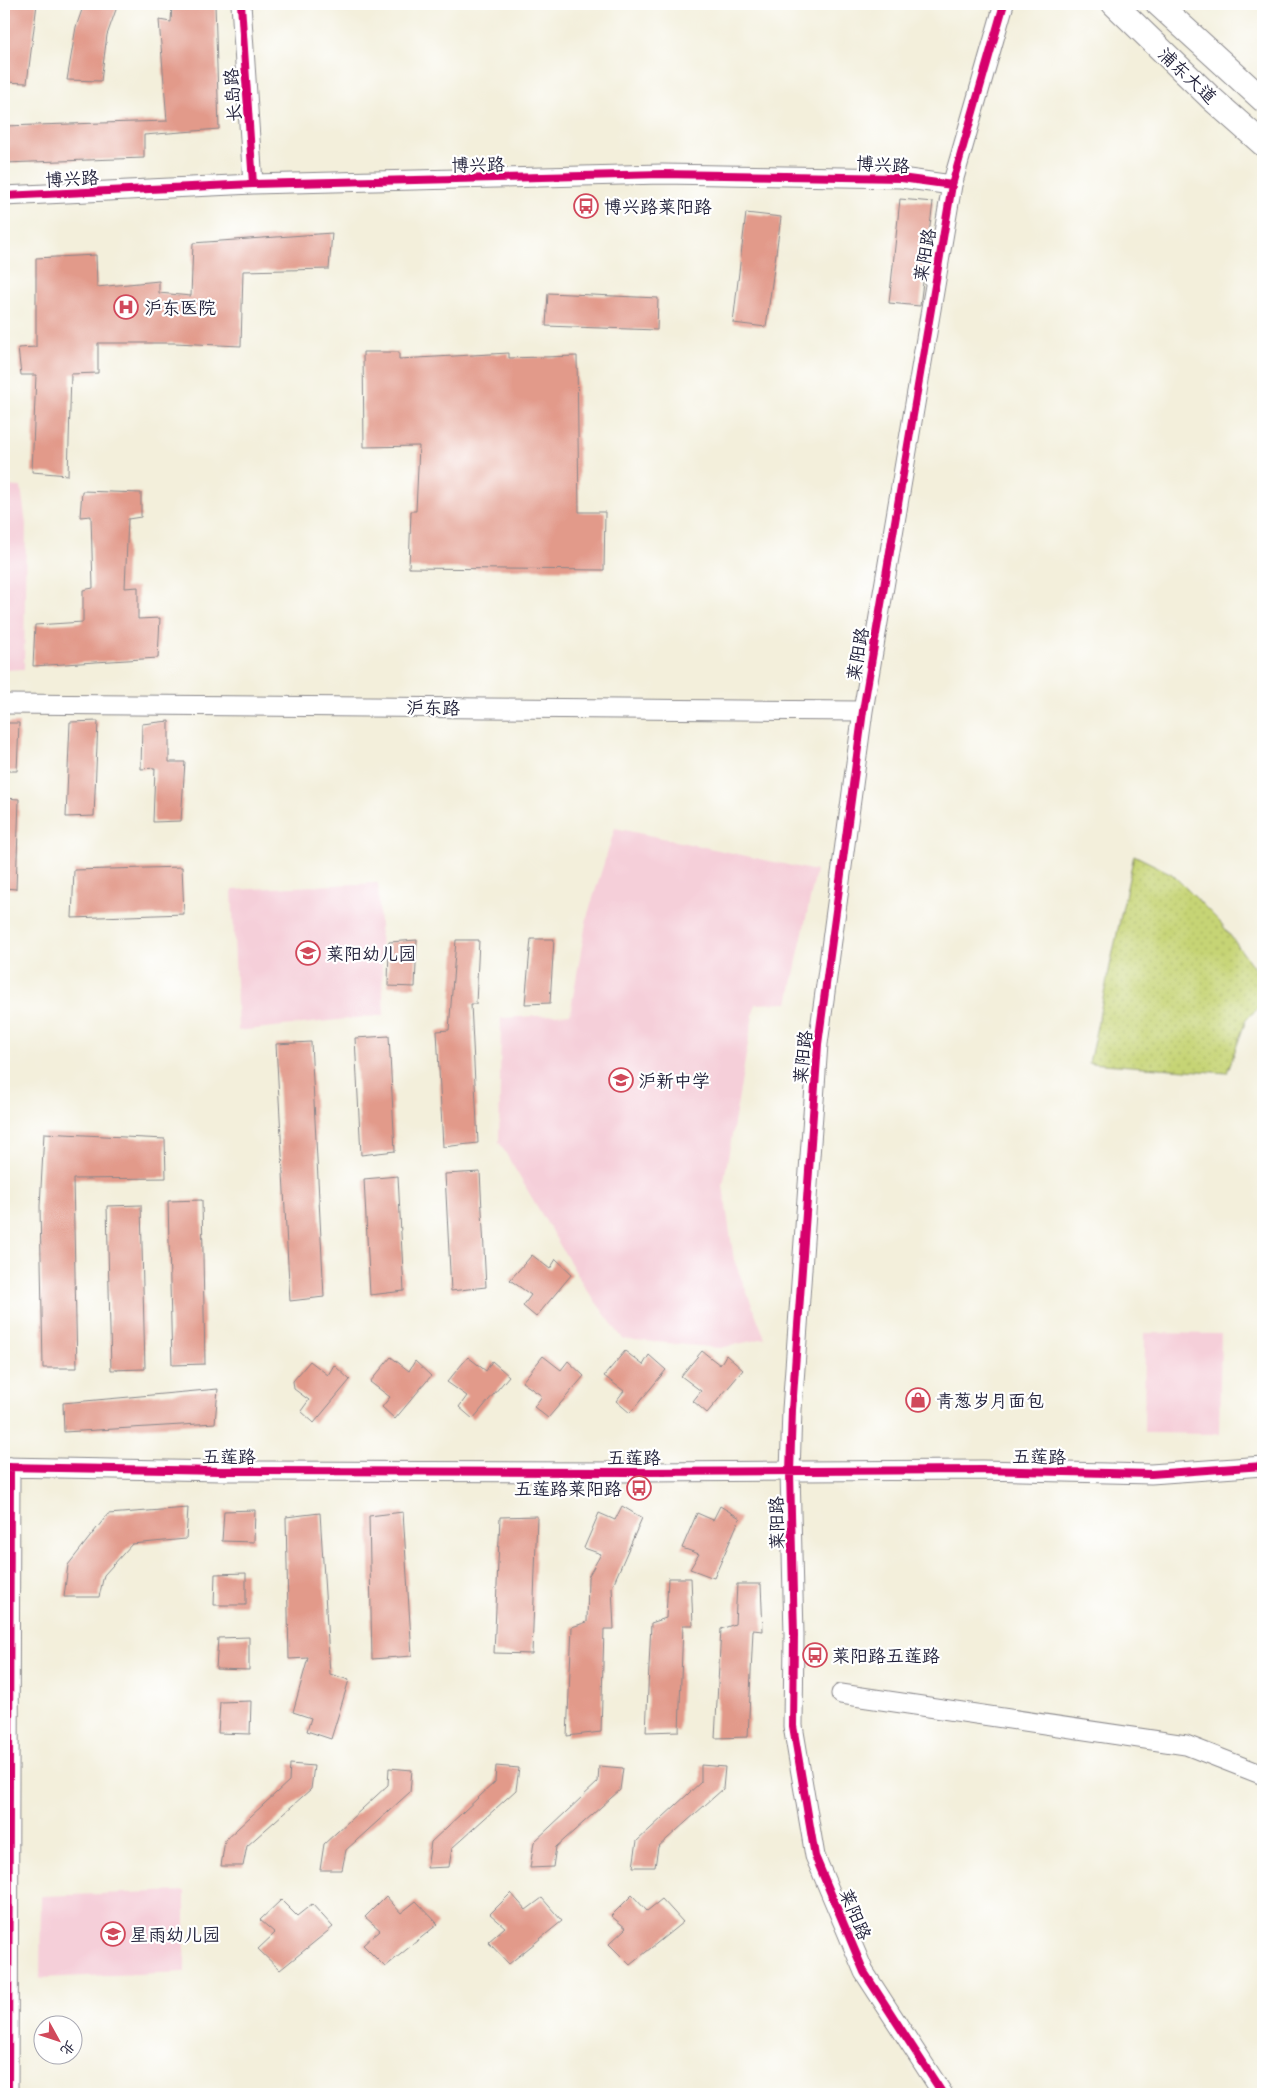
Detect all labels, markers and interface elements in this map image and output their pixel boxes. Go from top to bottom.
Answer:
street label: 浦东大道 [1153,42,1223,108]
street label: 长岛路 [218,67,246,123]
street label: 博兴路 [855,151,911,177]
street label: 博兴路 [451,152,505,176]
street label: 博兴路 [44,165,100,191]
bus stop icon: 博兴路莱阳路 [573,193,599,219]
place label: 博兴路莱阳路 [604,194,712,218]
street label: 莱阳路 [907,226,941,284]
hospital icon: 沪东医院 [113,294,139,320]
place label: 沪东医院 [144,295,216,319]
street label: 莱阳路 [840,625,874,683]
street label: 沪东路 [406,695,460,719]
school or university icon: 莱阳幼儿园 [295,940,321,966]
place label: 莱阳幼儿园 [326,941,416,965]
street label: 莱阳路 [787,1029,817,1085]
school or university icon: 沪新中学 [608,1067,634,1093]
place label: 沪新中学 [638,1068,710,1092]
shop icon: 青葱岁月面包 [905,1387,931,1413]
place label: 青葱岁月面包 [936,1388,1044,1412]
street label: 五莲路 [202,1444,256,1468]
street label: 五莲路 [1012,1444,1066,1468]
street label: 五莲路 [607,1445,661,1469]
bus stop icon: 五莲路莱阳路 [626,1475,652,1501]
place label: 五莲路莱阳路 [514,1476,622,1500]
street label: 莱阳路 [764,1496,788,1550]
bus stop icon: 莱阳路五莲路 [802,1642,828,1668]
place label: 莱阳路五莲路 [832,1643,940,1667]
street label: 莱阳路 [834,1884,878,1944]
school or university icon: 星雨幼儿园 [100,1921,126,1947]
place label: 星雨幼儿园 [130,1922,220,1946]
north arrow [32,2016,82,2066]
text: 北 [57,2037,80,2060]

